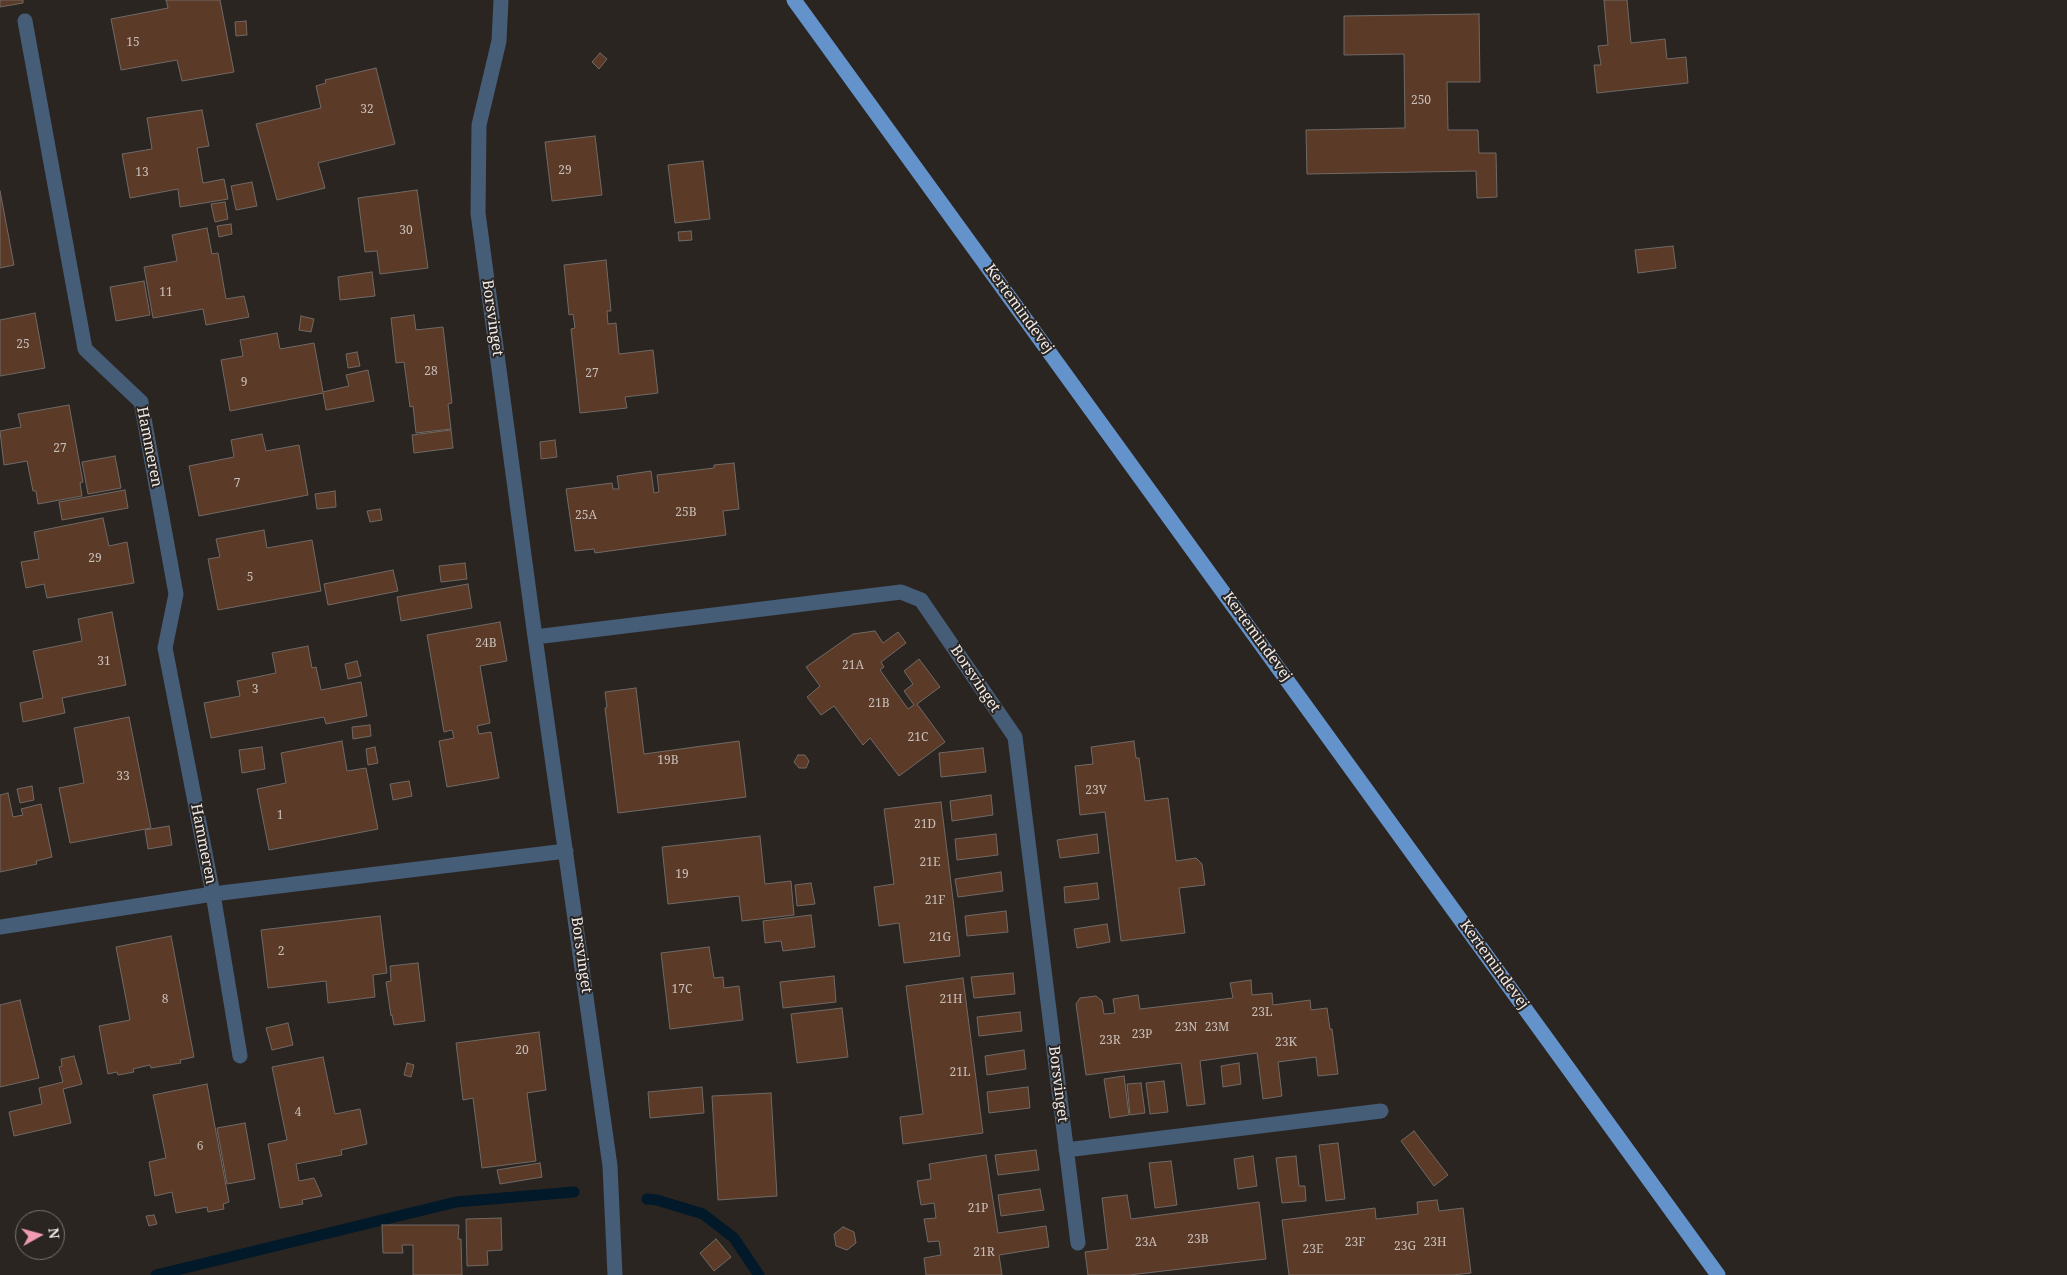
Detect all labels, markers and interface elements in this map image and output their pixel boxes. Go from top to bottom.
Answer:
house number: 15 [126,36,140,50]
house number: 250 [1411,94,1431,108]
house number: 32 [360,103,374,117]
house number: 29 [558,164,572,178]
house number: 13 [135,166,149,180]
house number: 30 [399,224,413,238]
street label: Kertemindevej [981,261,1057,357]
street label: Borsvinget [478,279,506,357]
house number: 11 [159,286,173,300]
house number: 25 [16,338,30,352]
house number: 28 [424,365,438,379]
house number: 27 [585,367,599,381]
house number: 9 [241,376,247,390]
street label: Hammeren [132,405,166,489]
house number: 27 [53,442,67,456]
house number: 7 [234,477,240,491]
house number: 25B [675,506,697,520]
house number: 25A [575,509,597,523]
house number: 29 [88,552,102,566]
house number: 5 [247,571,253,585]
street label: Kertemindevej [1219,589,1295,685]
house number: 24B [475,637,497,651]
street label: Borsvinget [946,642,1004,716]
house number: 31 [97,655,111,669]
house number: 21A [842,659,864,673]
house number: 3 [252,683,258,697]
house number: 21B [868,697,890,711]
house number: 21C [908,731,928,745]
house number: 19B [657,754,679,768]
house number: 33 [116,770,130,784]
house number: 23V [1085,784,1107,798]
street label: Hammeren [186,802,220,886]
house number: 1 [277,809,283,823]
house number: 21D [914,818,936,832]
house number: 21E [920,856,940,870]
house number: 19 [675,868,689,882]
house number: 21F [925,894,945,908]
street label: Borsvinget [567,916,595,994]
street label: Kertemindevej [1456,917,1532,1013]
house number: 21G [929,931,951,945]
house number: 2 [278,945,284,959]
house number: 17C [672,983,692,997]
house number: 8 [162,993,168,1007]
house number: 21H [940,993,962,1007]
house number: 23L [1252,1006,1272,1020]
house number: 23N [1175,1021,1197,1035]
house number: 23M [1205,1021,1229,1035]
house number: 23P [1132,1028,1152,1042]
house number: 23R [1099,1034,1121,1048]
house number: 23K [1275,1036,1297,1050]
house number: 20 [515,1044,529,1058]
street label: Borsvinget [1044,1045,1072,1123]
house number: 21L [950,1066,970,1080]
house number: 4 [295,1106,301,1120]
house number: 6 [197,1140,203,1154]
house number: 21P [968,1202,988,1216]
north arrow [15,1210,65,1260]
text: N [44,1227,64,1240]
house number: 23B [1187,1233,1209,1247]
house number: 23A [1135,1236,1157,1250]
house number: 23F [1345,1236,1365,1250]
house number: 23H [1424,1236,1446,1250]
house number: 23G [1394,1240,1416,1254]
house number: 23E [1303,1243,1323,1257]
house number: 21R [973,1246,995,1260]

